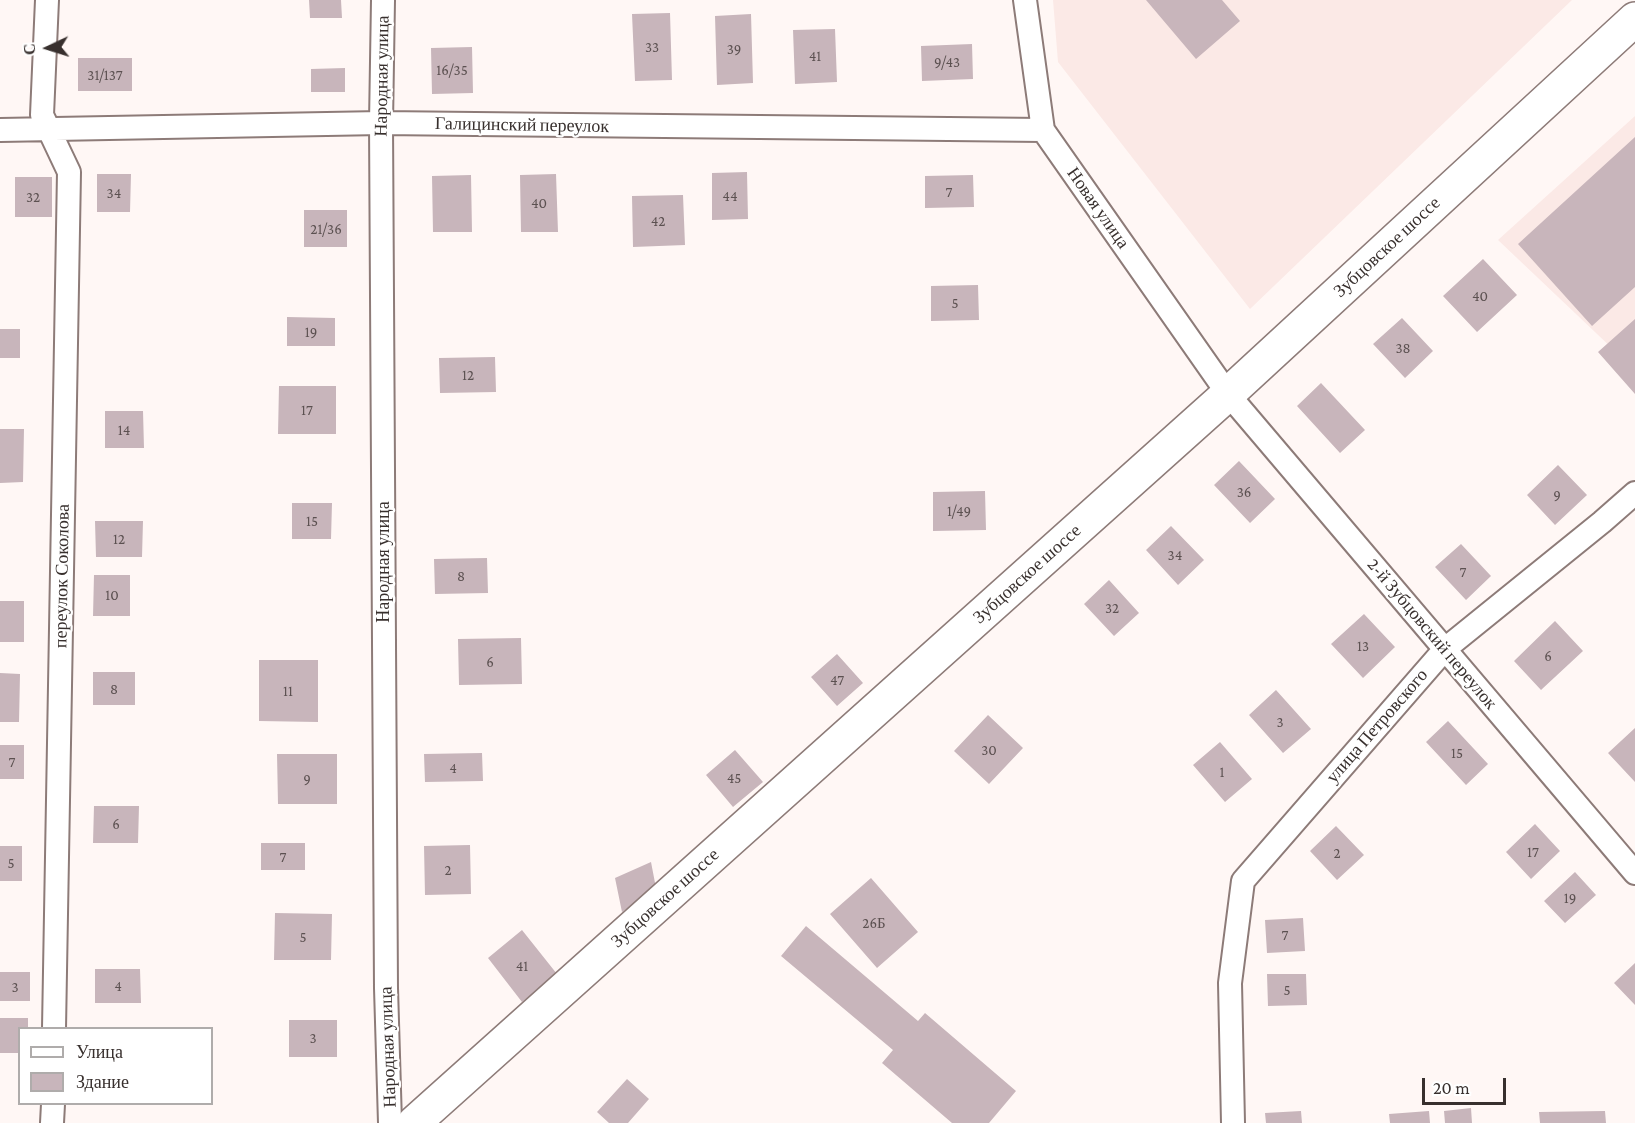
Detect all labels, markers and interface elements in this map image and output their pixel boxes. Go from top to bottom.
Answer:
street label: Народная улица [370,15,394,137]
north arrow [18,18,78,78]
house number: 33 [645,38,659,56]
house number: 39 [727,40,741,58]
text: С [21,43,38,56]
house number: 41 [809,47,821,65]
house number: 9/43 [934,53,960,71]
house number: 16/35 [436,61,468,79]
house number: 31/137 [87,66,123,84]
street label: Галицинский переулок [435,113,609,137]
street label: Новая улица [1062,163,1134,253]
house number: 7 [946,183,952,201]
house number: 34 [107,184,121,202]
house number: 44 [722,187,738,205]
house number: 32 [26,188,40,206]
street label: Зубцовское шоссе [1329,192,1445,302]
house number: 40 [531,194,547,212]
house number: 42 [651,212,665,230]
house number: 21/36 [310,220,342,238]
house number: 40 [1472,287,1488,305]
house number: 5 [951,294,959,312]
house number: 19 [305,323,317,341]
house number: 38 [1395,339,1411,357]
house number: 12 [462,366,474,384]
house number: 17 [301,401,313,419]
house number: 14 [118,421,130,439]
house number: 36 [1237,483,1251,501]
house number: 9 [1553,486,1561,504]
street label: Народная улица [372,501,394,623]
house number: 1/49 [947,502,971,520]
street label: переулок Соколова [50,504,74,648]
house number: 15 [306,512,318,530]
street label: Зубцовское шоссе [969,520,1085,628]
house number: 12 [113,530,125,548]
house number: 34 [1168,546,1182,564]
street label: 2-й Зубцовский переулок [1362,554,1502,714]
house number: 7 [1460,563,1466,581]
house number: 8 [457,567,465,585]
house number: 10 [105,586,119,604]
house number: 32 [1105,599,1119,617]
house number: 13 [1357,637,1369,655]
house number: 6 [1544,647,1552,665]
house number: 6 [486,653,494,671]
street label: улица Петровского [1322,665,1432,787]
house number: 47 [830,671,844,689]
house number: 8 [110,680,118,698]
house number: 11 [283,682,293,700]
house number: 3 [1276,713,1284,731]
house number: 30 [981,741,997,759]
house number: 15 [1451,744,1463,762]
house number: 7 [9,753,15,771]
house number: 4 [449,759,457,777]
house number: 1 [1220,763,1224,781]
house number: 45 [727,769,741,787]
house number: 9 [303,770,311,788]
house number: 6 [112,815,120,833]
house number: 17 [1527,843,1539,861]
street label: Зубцовское шоссе [607,844,723,952]
house number: 2 [1333,844,1341,862]
house number: 7 [280,848,286,866]
house number: 5 [7,854,15,872]
house number: 2 [444,861,452,879]
house number: 19 [1564,889,1576,907]
house number: 26Б [862,914,886,932]
house number: 7 [1282,926,1288,944]
house number: 5 [299,928,307,946]
house number: 41 [516,957,528,975]
house number: 4 [114,977,122,995]
house number: 3 [11,978,19,996]
house number: 5 [1283,981,1291,999]
street label: Народная улица [375,986,401,1108]
legend [18,1027,213,1105]
house number: 3 [309,1029,317,1047]
text: Улица [76,1042,123,1062]
scale bar [1425,1066,1509,1104]
text: Здание [76,1072,129,1092]
text: 20 m [1433,1078,1470,1098]

